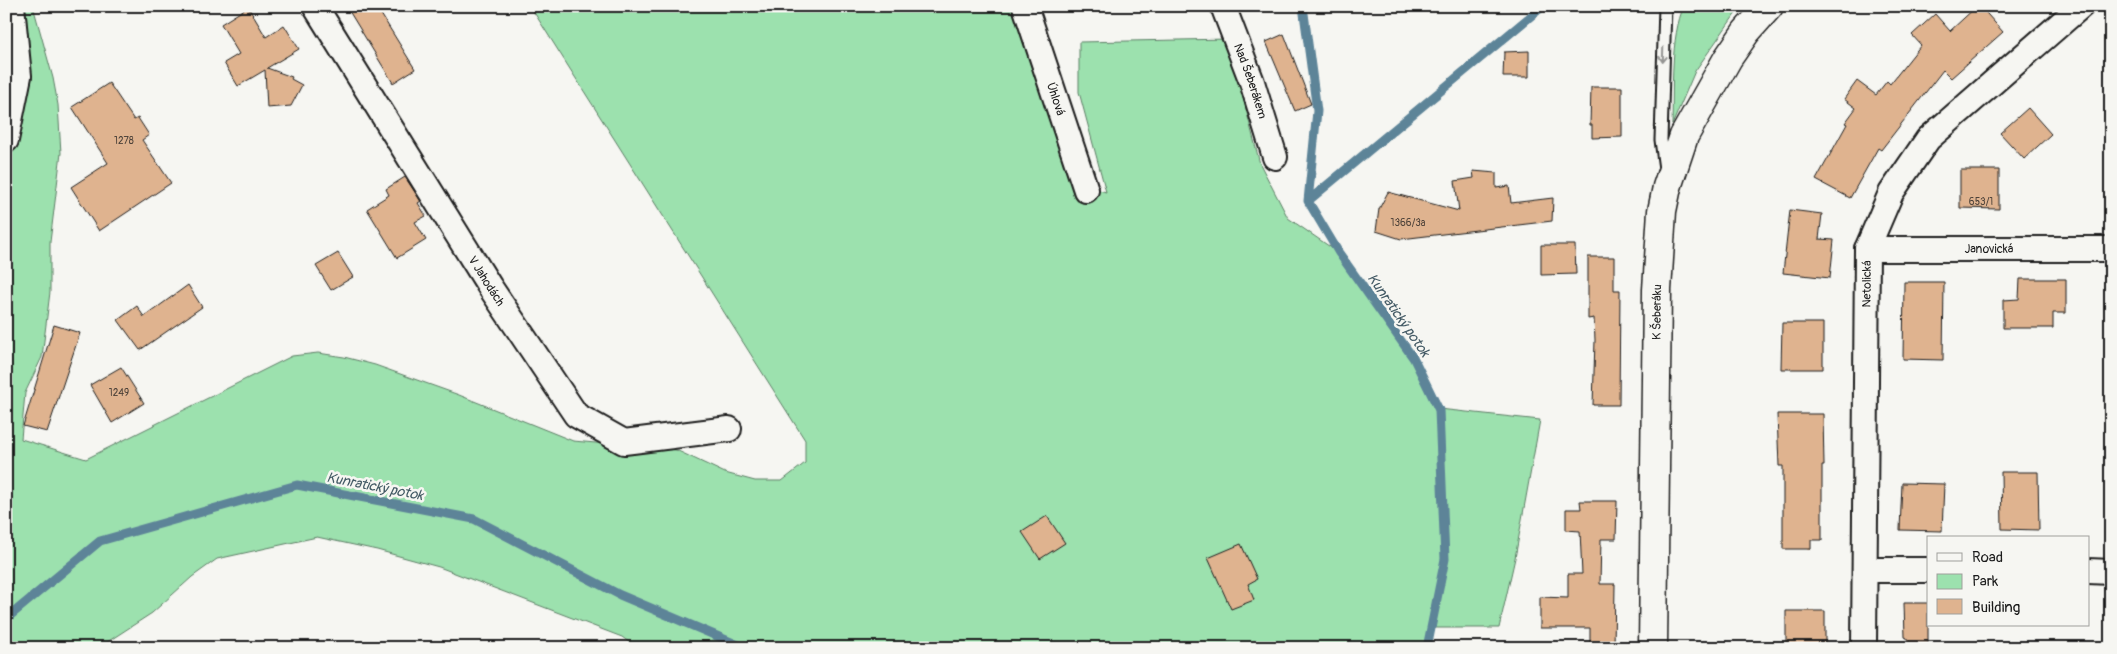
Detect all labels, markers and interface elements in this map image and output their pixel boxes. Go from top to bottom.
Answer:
street label: Nad Šeberákem [1230,42,1270,121]
one-way arrow [1659,47,1668,63]
street label: Úhlová [1043,80,1068,118]
house number: 1278 [114,135,134,147]
house number: 653/1 [1969,196,1993,208]
house number: 1366/3a [1391,217,1426,229]
street label: Janovická [1965,242,2014,257]
street label: V Jahodách [465,253,508,309]
street label: Netolická [1860,260,1875,308]
water label: Kunratický potok [1364,270,1434,361]
street label: K Šeberáku [1649,284,1665,340]
house number: 1249 [109,387,129,399]
water label: Kunratický potok [325,469,426,504]
legend [1927,536,2090,626]
text: Road [1972,548,2003,567]
text: Park [1972,572,1999,591]
text: Building [1972,598,2020,617]

